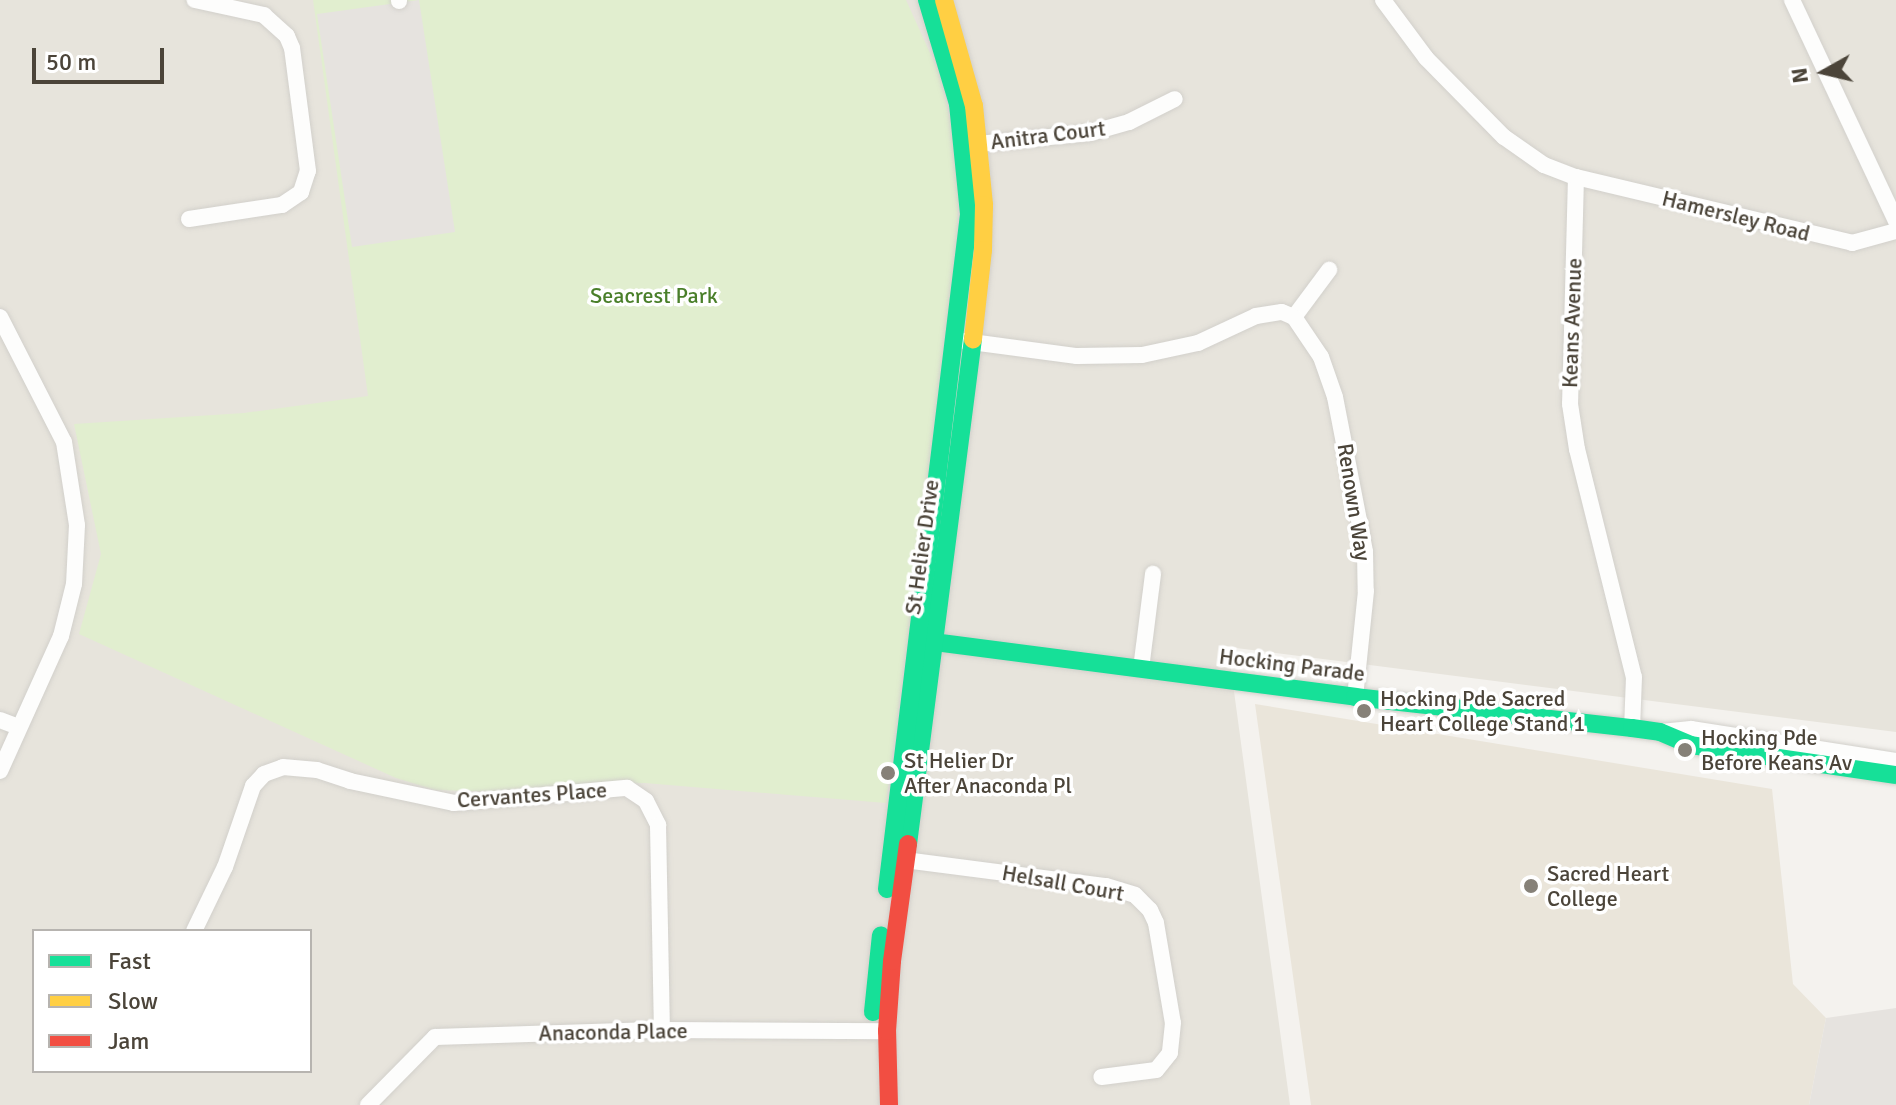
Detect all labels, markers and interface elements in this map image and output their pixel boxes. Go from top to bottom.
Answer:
scale bar [36,32,168,82]
north arrow [1784,32,1864,112]
text: 50 m [46,47,96,77]
text: N [1785,66,1814,85]
street label: Anitra Court [989,115,1107,155]
street label: Hamersley Road [1659,185,1813,247]
street label: Keans Avenue [1557,257,1587,389]
park label: Seacrest Park [590,283,718,309]
street label: Renown Way [1332,441,1376,563]
street label: St Helier Drive [899,478,945,616]
street label: Hocking Parade [1218,643,1366,687]
place label: Hocking Pde Sacred Heart College Stand 1 [1380,685,1585,736]
marker: Hocking Pde Sacred Heart College Stand 1 [1355,702,1373,720]
place label: Hocking Pde Before Keans Av [1701,724,1852,776]
marker: Hocking Pde Before Keans Av [1676,741,1694,759]
place label: St Helier Dr After Anaconda Pl [904,747,1072,798]
marker: St Helier Dr After Anaconda Pl [879,764,897,782]
street label: Cervantes Place [456,777,608,813]
street label: Helsall Court [1000,859,1126,907]
place label: Sacred Heart College [1547,860,1669,912]
marker: Sacred Heart College [1522,877,1540,895]
legend [32,929,312,1073]
text: Fast [108,946,151,976]
text: Slow [108,986,158,1016]
street label: Anaconda Place [538,1018,688,1046]
text: Jam [108,1026,149,1056]

